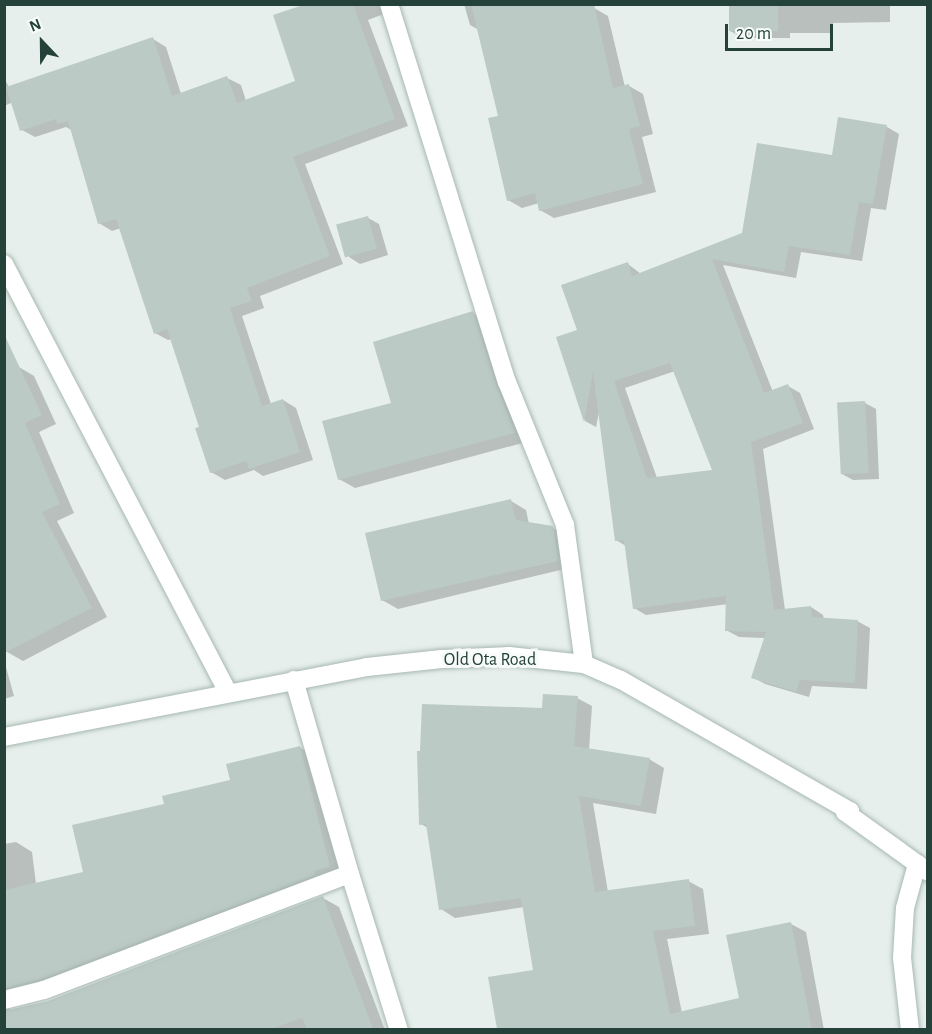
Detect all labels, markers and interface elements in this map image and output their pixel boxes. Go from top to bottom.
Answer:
north arrow [12,12,72,72]
scale bar [728,12,836,50]
text: N [27,16,43,35]
text: 20 m [736,25,771,43]
street label: Old Ota Road [444,649,536,671]

